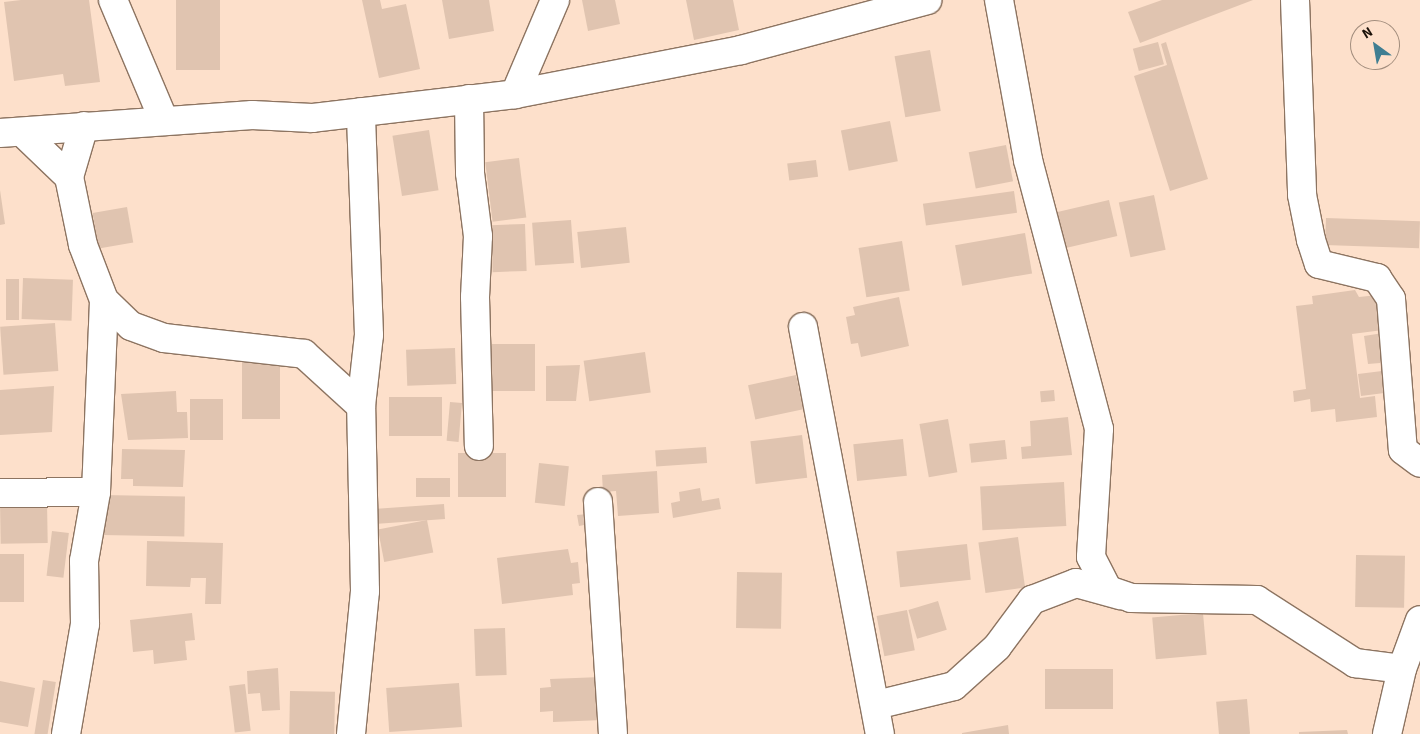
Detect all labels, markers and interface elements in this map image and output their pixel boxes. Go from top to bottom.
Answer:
north arrow [1350,20,1400,70]
text: N [1358,22,1377,44]

